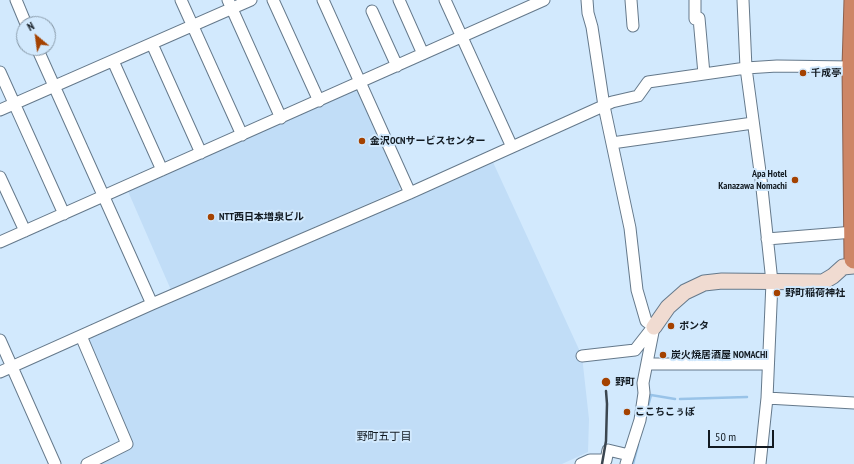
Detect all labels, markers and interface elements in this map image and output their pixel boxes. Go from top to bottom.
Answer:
north arrow [16,16,56,56]
text: N [25,19,37,34]
place label: 千成亭 [811,67,841,79]
marker: 千成亭 [798,68,808,78]
place label: 金沢OCNサービスセンター [370,135,485,147]
marker: 金沢OCNサービスセンター [357,136,367,146]
place label: Apa Hotel Kanazawa Nomachi [718,168,787,192]
marker: Apa Hotel Kanazawa Nomachi [790,175,800,185]
place label: NTT西日本増泉ビル [219,211,304,223]
marker: NTT西日本増泉ビル [206,212,216,222]
place label: 野町稲荷神社 [785,287,845,299]
marker: 野町稲荷神社 [772,288,782,298]
place label: ポンタ [679,320,709,332]
marker: ポンタ [666,321,676,331]
place label: 炭火焼居酒屋 NOMACHI [671,349,768,361]
marker: 炭火焼居酒屋 NOMACHI [658,350,668,360]
marker: 野町 [600,376,612,388]
place label: 野町 [615,376,635,388]
place label: ここちこぅぼ [635,406,695,418]
marker: ここちこぅぼ [622,407,632,417]
scale bar [710,422,776,448]
text: 50 m [715,429,736,444]
district label: 野町五丁目 [357,430,411,444]

